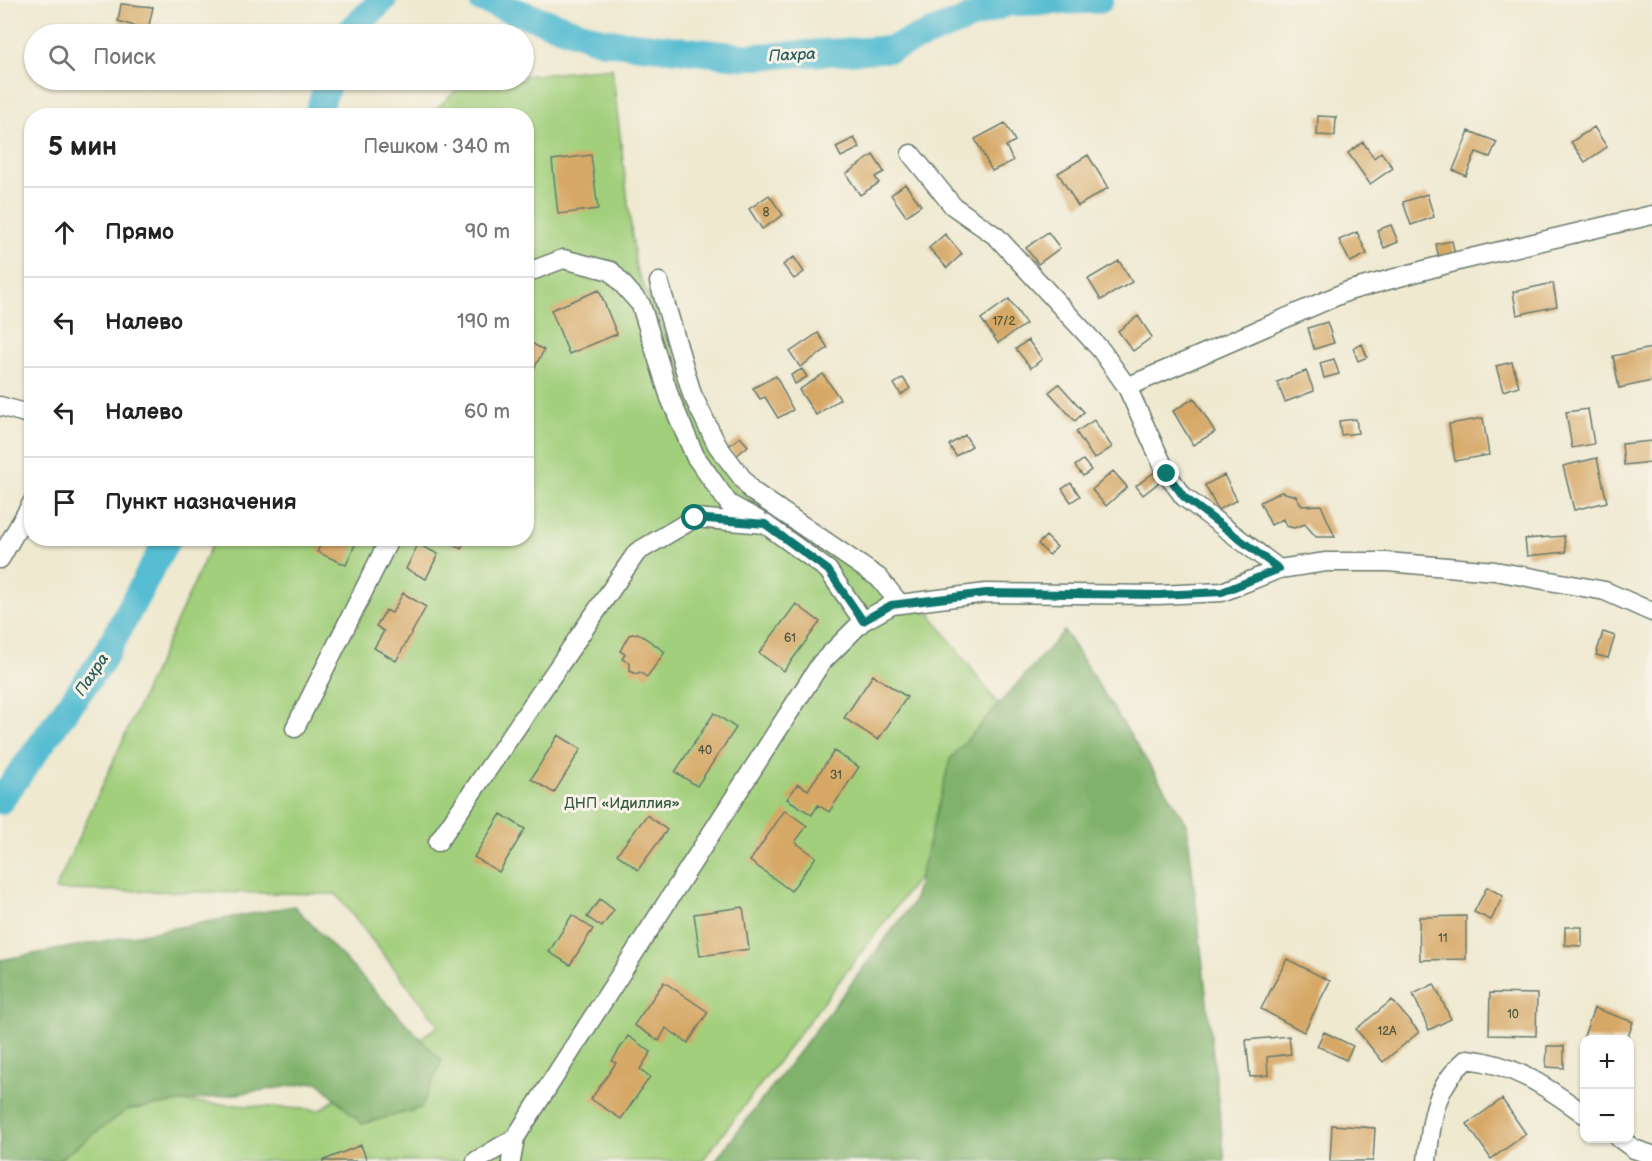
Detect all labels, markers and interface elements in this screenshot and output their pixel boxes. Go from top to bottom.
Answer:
search box [24,24,534,90]
icon: search [45,41,78,74]
text: Поиск [93,44,156,71]
water label: Пахра [768,45,816,66]
text: 5 мин [48,132,117,163]
text: Пешком · 340 m [363,135,510,159]
house number: 8 [763,205,770,220]
icon: ahead [48,216,81,249]
text: Прямо [105,219,174,246]
text: 90 m [465,220,510,244]
icon: left [48,306,81,339]
text: Налево [105,309,183,336]
text: 190 m [457,310,510,334]
house number: 17/2 [992,314,1016,329]
icon: left [48,396,81,429]
text: Налево [105,399,183,426]
text: 60 m [464,400,510,424]
route end [1153,460,1179,486]
icon: arrive [48,486,81,519]
text: Пункт назначения [105,489,297,516]
route start [681,504,707,530]
house number: 61 [784,631,796,646]
water label: Пахра [71,650,113,700]
house number: 40 [698,743,712,758]
house number: 31 [830,768,842,783]
park label: ДНП «Идиллия» [564,794,680,813]
house number: 11 [1438,931,1448,946]
house number: 10 [1507,1007,1519,1022]
house number: 12А [1378,1024,1397,1039]
map controls [1580,1035,1634,1143]
button: + [1580,1035,1634,1089]
button: − [1580,1089,1634,1143]

